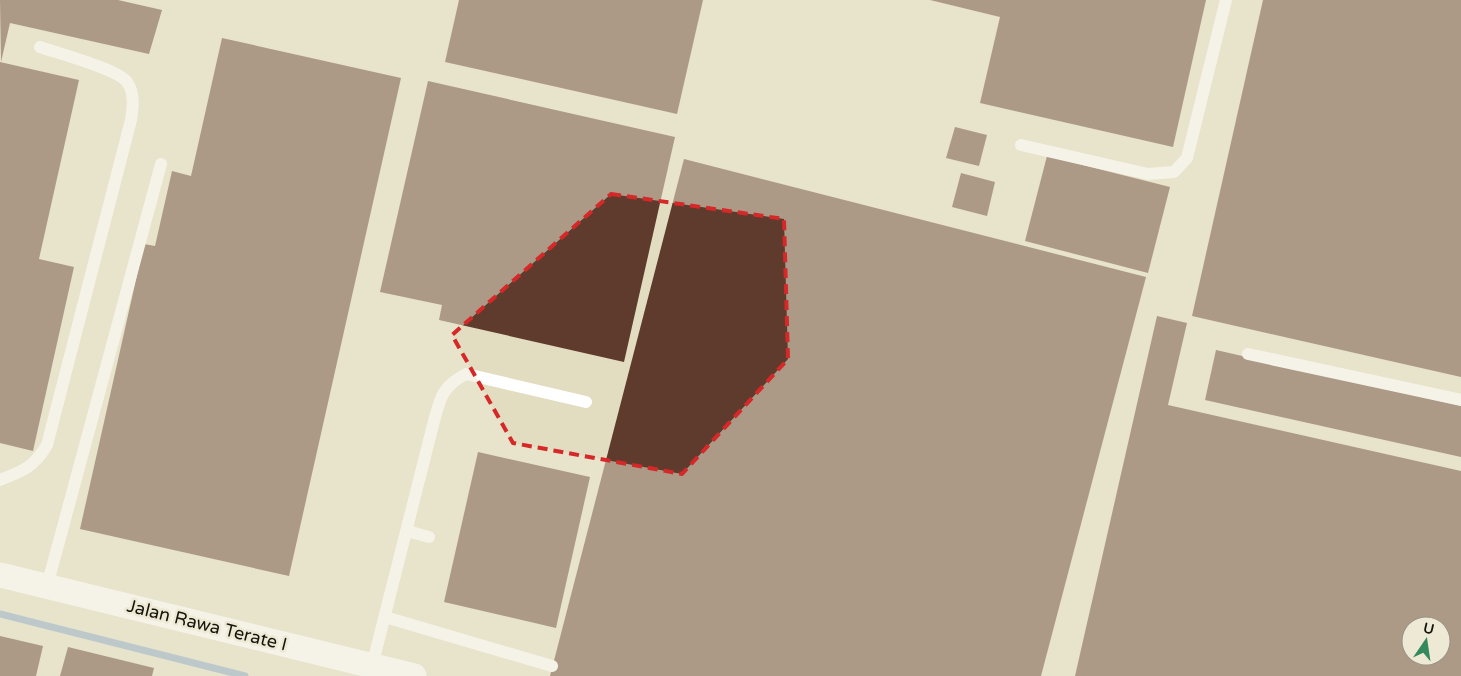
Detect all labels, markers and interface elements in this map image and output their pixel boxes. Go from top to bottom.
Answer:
street label: Jalan Rawa Terate I [125,594,289,656]
north arrow [1401,616,1451,666]
text: U [1422,619,1436,638]

